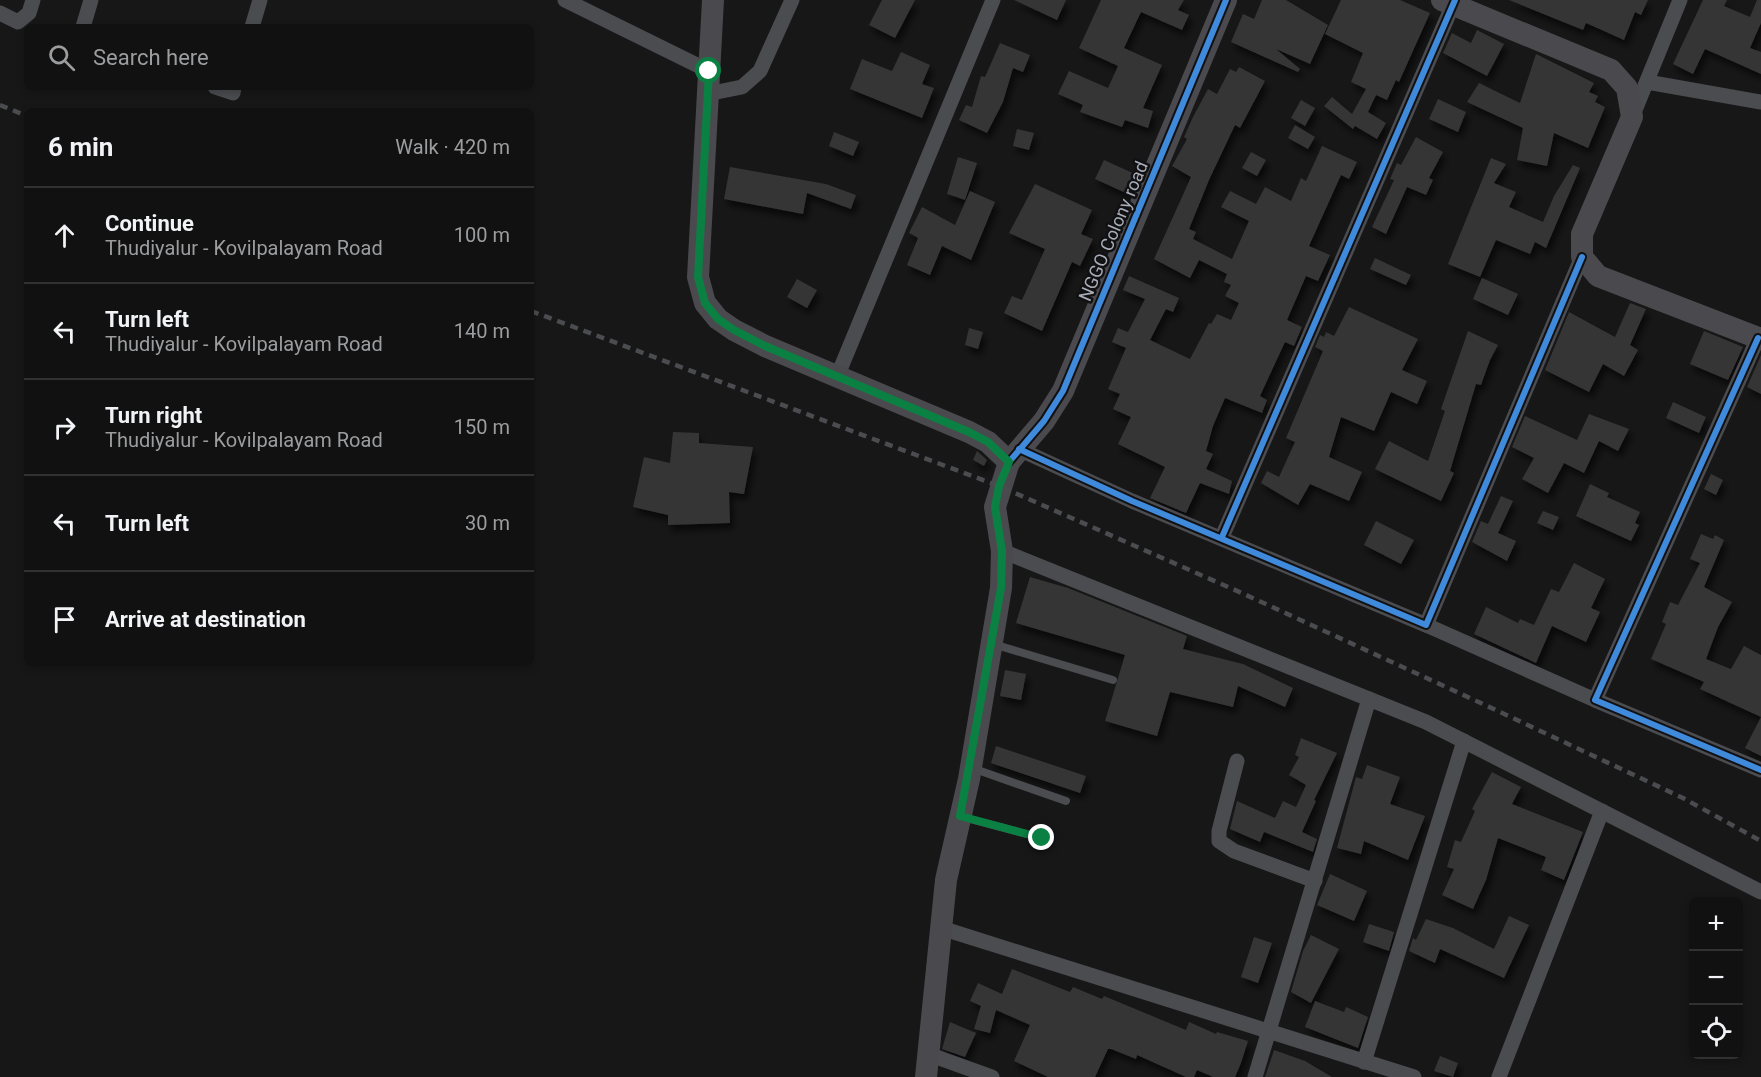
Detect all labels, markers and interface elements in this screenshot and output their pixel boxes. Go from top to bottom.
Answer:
search box [24,24,534,90]
icon: search [45,41,78,74]
text: Search here [93,45,209,70]
route start [695,57,721,83]
text: 6 min [48,132,113,162]
text: Walk · 420 m [395,135,510,159]
street label: NGGO Colony road [1074,158,1152,304]
text: Continue [105,211,194,236]
icon: ahead [48,219,81,252]
text: 100 m [454,223,510,247]
text: Thudiyalur - Kovilpalayam Road [105,236,383,260]
text: Turn left [105,307,189,332]
icon: left [48,315,81,348]
text: 140 m [454,319,510,343]
text: Thudiyalur - Kovilpalayam Road [105,332,383,356]
text: Turn right [105,403,202,428]
icon: right [48,411,81,444]
text: 150 m [454,415,510,439]
text: Thudiyalur - Kovilpalayam Road [105,428,383,452]
icon: left [48,507,81,540]
text: Turn left [105,511,189,536]
text: 30 m [465,511,510,535]
icon: arrive [48,603,81,636]
text: Arrive at destination [105,607,306,632]
route end [1028,824,1054,850]
map controls [1689,897,1743,1059]
button: + [1689,897,1743,951]
button: − [1689,951,1743,1005]
button: locate [1689,1005,1743,1059]

